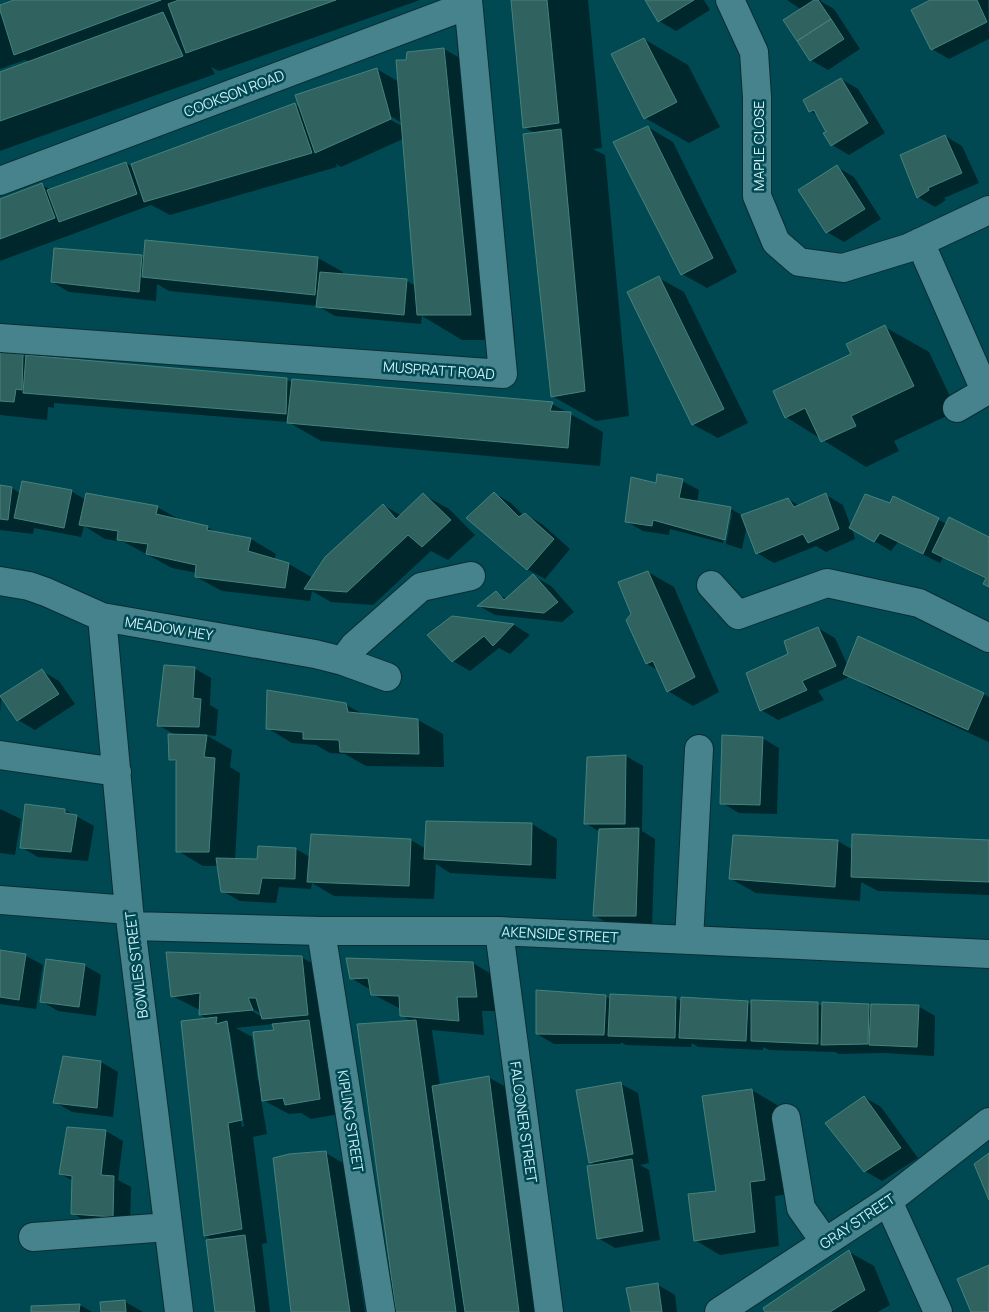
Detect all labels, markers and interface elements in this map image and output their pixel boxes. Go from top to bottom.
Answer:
street label: COOKSON ROAD [181,65,287,121]
street label: MAPLE CLOSE [749,101,768,191]
street label: MUSPRATT ROAD [382,357,496,383]
street label: MEADOW HEY [124,612,215,644]
street label: BOWLES STREET [120,910,152,1020]
street label: AKENSIDE STREET [501,921,620,947]
street label: FALCONER STREET [506,1060,542,1185]
street label: KIPLING STREET [334,1069,369,1174]
street label: GRAY STREET [816,1188,899,1253]

